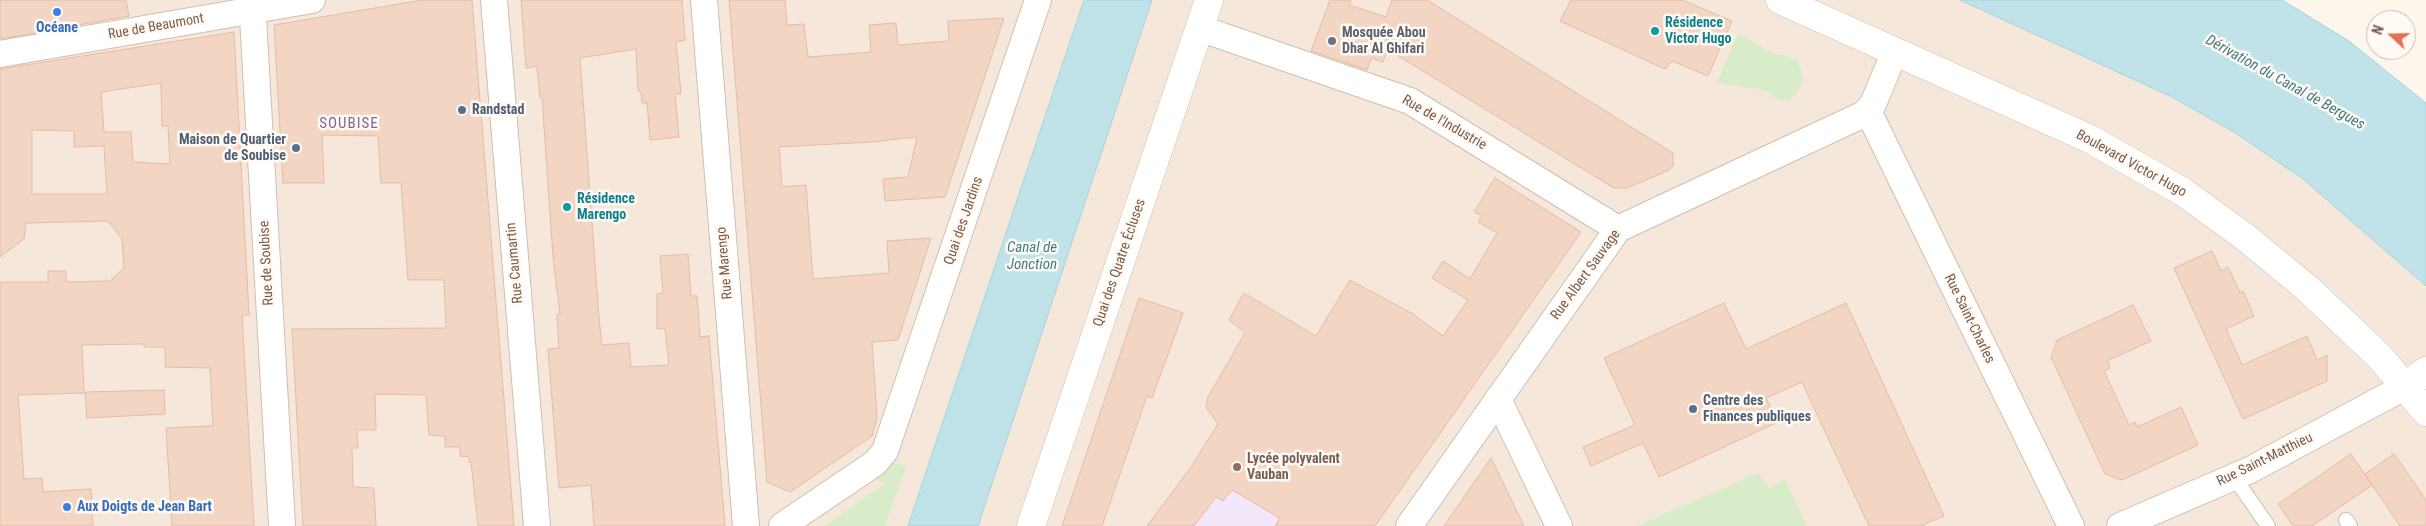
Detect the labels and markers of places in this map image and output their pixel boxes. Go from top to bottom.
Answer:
marker: Océane [51,6,63,18]
place label: Résidence Victor Hugo [1665,15,1731,48]
place label: Océane [36,20,78,36]
place label: Mosquée Abou Dhar Al Ghifari [1342,25,1426,58]
marker: Résidence Victor Hugo [1649,25,1661,37]
marker: Mosquée Abou Dhar Al Ghifari [1326,35,1338,47]
place label: Randstad [472,102,524,118]
marker: Randstad [456,104,468,116]
place label: Maison de Quartier de Soubise [179,132,286,164]
marker: Maison de Quartier de Soubise [290,142,302,154]
place label: Résidence Marengo [577,191,635,223]
marker: Résidence Marengo [561,201,573,213]
place label: Centre des Finances publiques [1703,393,1811,426]
marker: Centre des Finances publiques [1687,403,1699,415]
place label: Lycée polyvalent Vauban [1247,451,1340,484]
marker: Lycée polyvalent Vauban [1231,461,1243,473]
place label: Aux Doigts de Jean Bart [77,499,212,515]
marker: Aux Doigts de Jean Bart [61,501,73,513]

